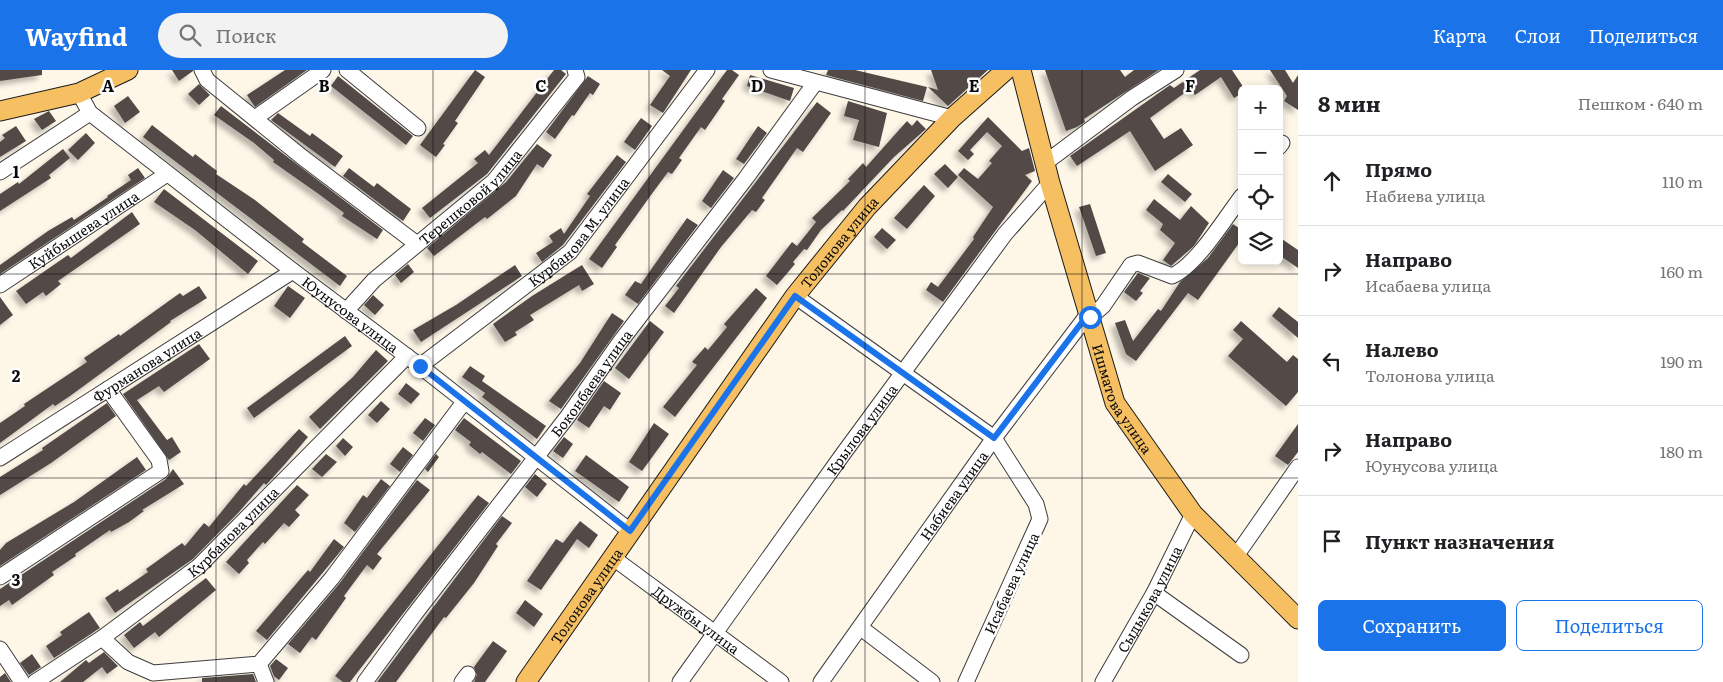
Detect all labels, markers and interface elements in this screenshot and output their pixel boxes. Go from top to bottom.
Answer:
search box [158,13,508,58]
text: Wayfind [25,18,128,53]
icon: search [176,21,204,49]
text: Поиск [216,21,276,49]
text: Карта [1433,22,1487,49]
text: Слои [1515,22,1561,49]
text: Поделиться [1589,22,1698,49]
text: A [102,73,114,97]
text: B [318,73,330,97]
text: C [535,73,547,97]
text: D [751,73,763,97]
text: E [969,73,980,97]
text: F [1185,73,1195,97]
map controls [1238,85,1283,265]
button: + [1238,85,1283,130]
text: 8 мин [1318,87,1381,118]
text: Пешком · 640 m [1578,91,1703,115]
button: − [1238,130,1283,175]
street label: Терешковой улица [414,144,526,249]
text: Прямо [1365,155,1432,183]
text: 1 [13,159,20,183]
icon: ahead [1318,167,1346,195]
text: 110 m [1662,169,1703,193]
street label: Курбанова М. улица [524,172,634,291]
button: locate [1238,175,1283,220]
text: Набиева улица [1365,183,1485,207]
street label: Куйбышева улица [24,185,143,274]
street label: Толонова улица [795,191,883,292]
button: layers [1238,220,1283,265]
text: Направо [1365,245,1452,273]
icon: right [1318,257,1346,285]
text: 160 m [1660,259,1703,283]
street label: Юунусова улица [298,271,404,357]
text: Исабаева улица [1365,273,1491,297]
route start [1079,306,1102,329]
street label: Фурманова улица [88,322,205,407]
street label: Боконбаева улица [546,325,637,441]
text: Налево [1365,335,1439,363]
street label: Ишматова улица [1088,341,1158,458]
icon: left [1318,347,1346,375]
text: 190 m [1660,349,1703,373]
route end [409,355,432,378]
text: 2 [12,363,21,387]
text: Толонова улица [1365,363,1495,387]
street label: Крылова улица [821,379,902,479]
text: Направо [1365,425,1452,453]
icon: right [1318,437,1346,465]
text: 180 m [1660,439,1703,463]
street label: Набиева улица [915,446,992,544]
text: Юунусова улица [1365,453,1498,477]
street label: Курбанова улица [183,481,283,582]
icon: arrive [1318,527,1346,555]
text: Пункт назначения [1365,527,1554,555]
street label: Исабаева улица [979,528,1044,637]
street label: Сыдыкова улица [1112,542,1186,656]
street label: Толонова улица [545,543,627,648]
text: 3 [12,567,21,591]
street label: Дружбы улица [649,581,744,659]
button: Сохранить [1318,600,1506,651]
button: Поделиться [1516,600,1703,651]

